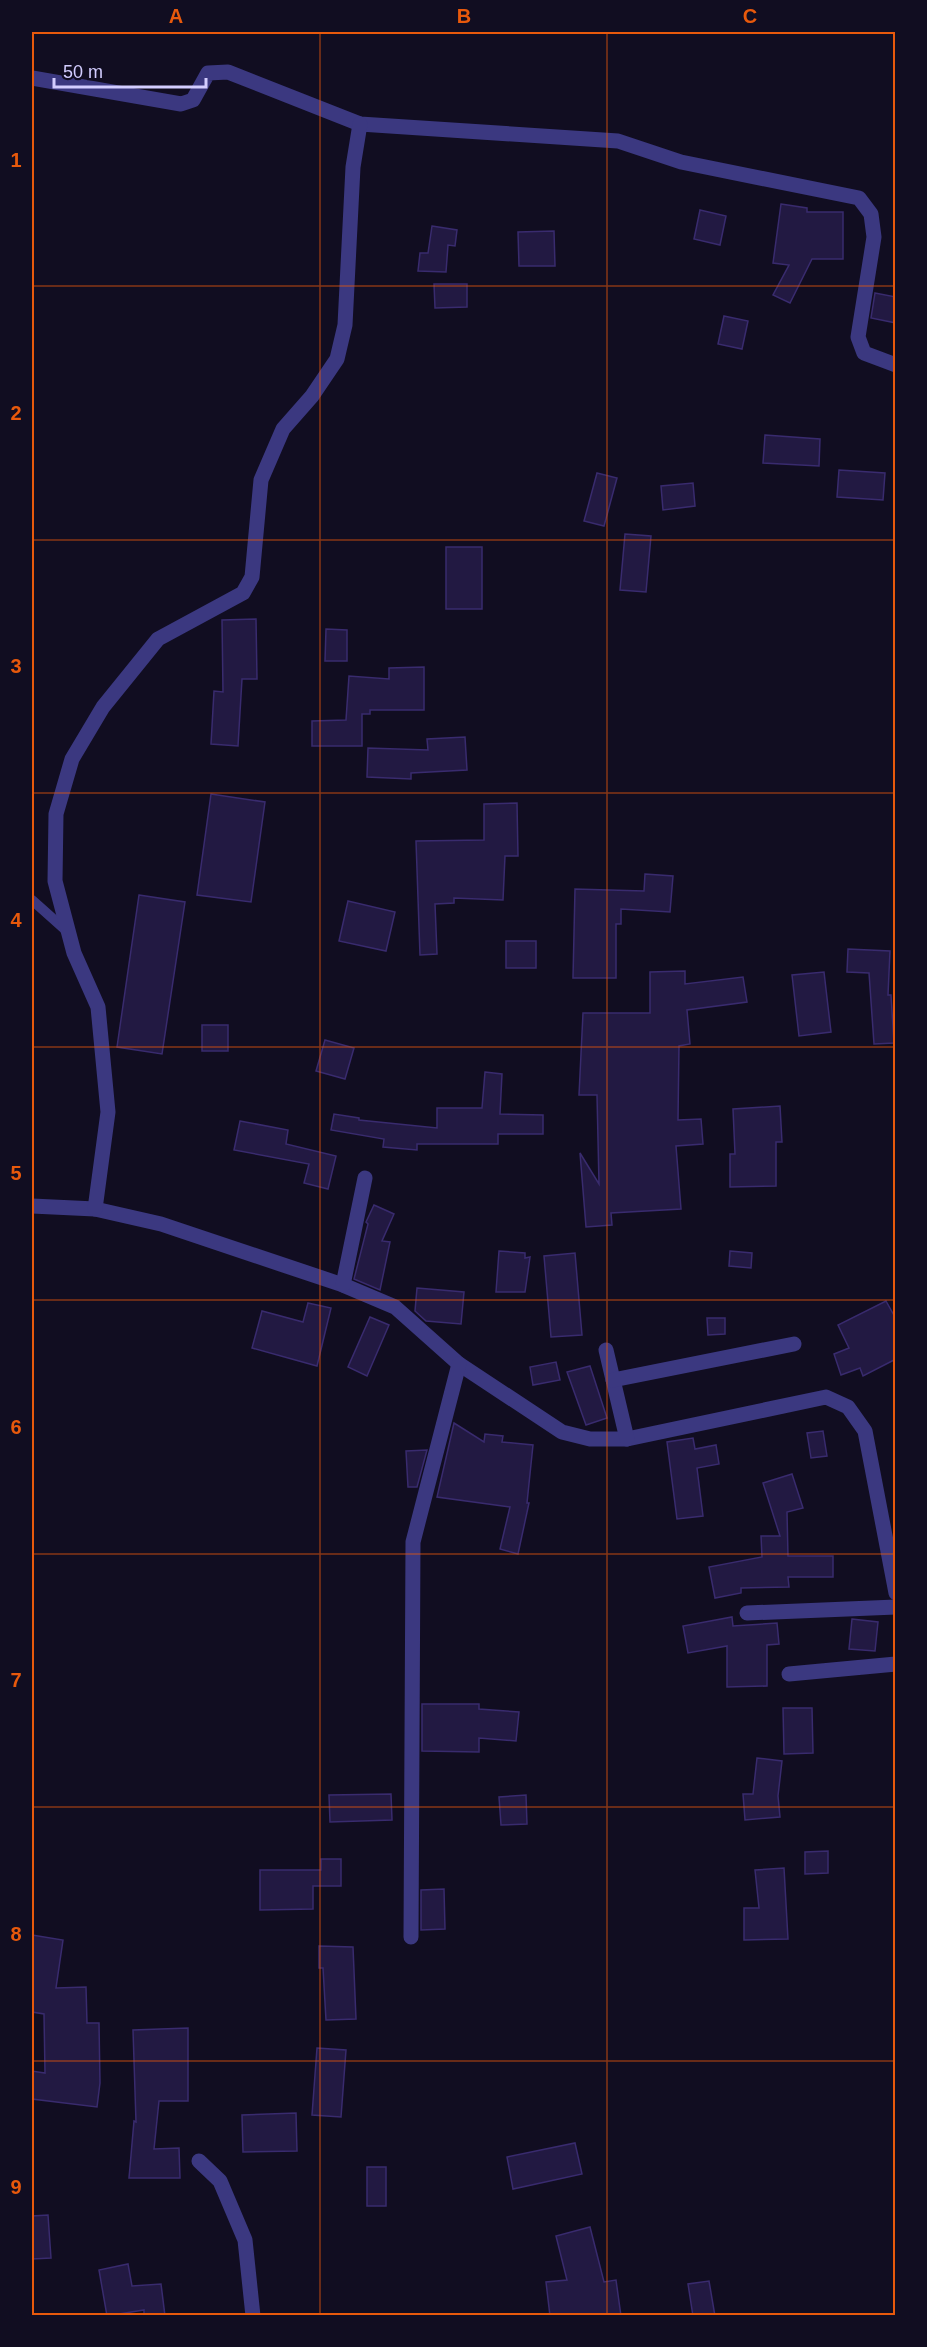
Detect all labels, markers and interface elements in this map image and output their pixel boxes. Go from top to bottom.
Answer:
text: A [169,5,183,27]
text: B [457,5,471,27]
text: C [743,5,757,27]
scale bar [54,51,206,89]
text: 50 m [63,62,103,82]
text: 1 [10,149,22,171]
text: 2 [10,402,22,424]
text: 3 [10,655,22,677]
text: 4 [10,909,22,931]
text: 5 [10,1162,22,1184]
text: 6 [10,1416,22,1438]
text: 7 [10,1669,22,1691]
text: 8 [10,1923,22,1945]
text: 9 [10,2176,22,2198]

